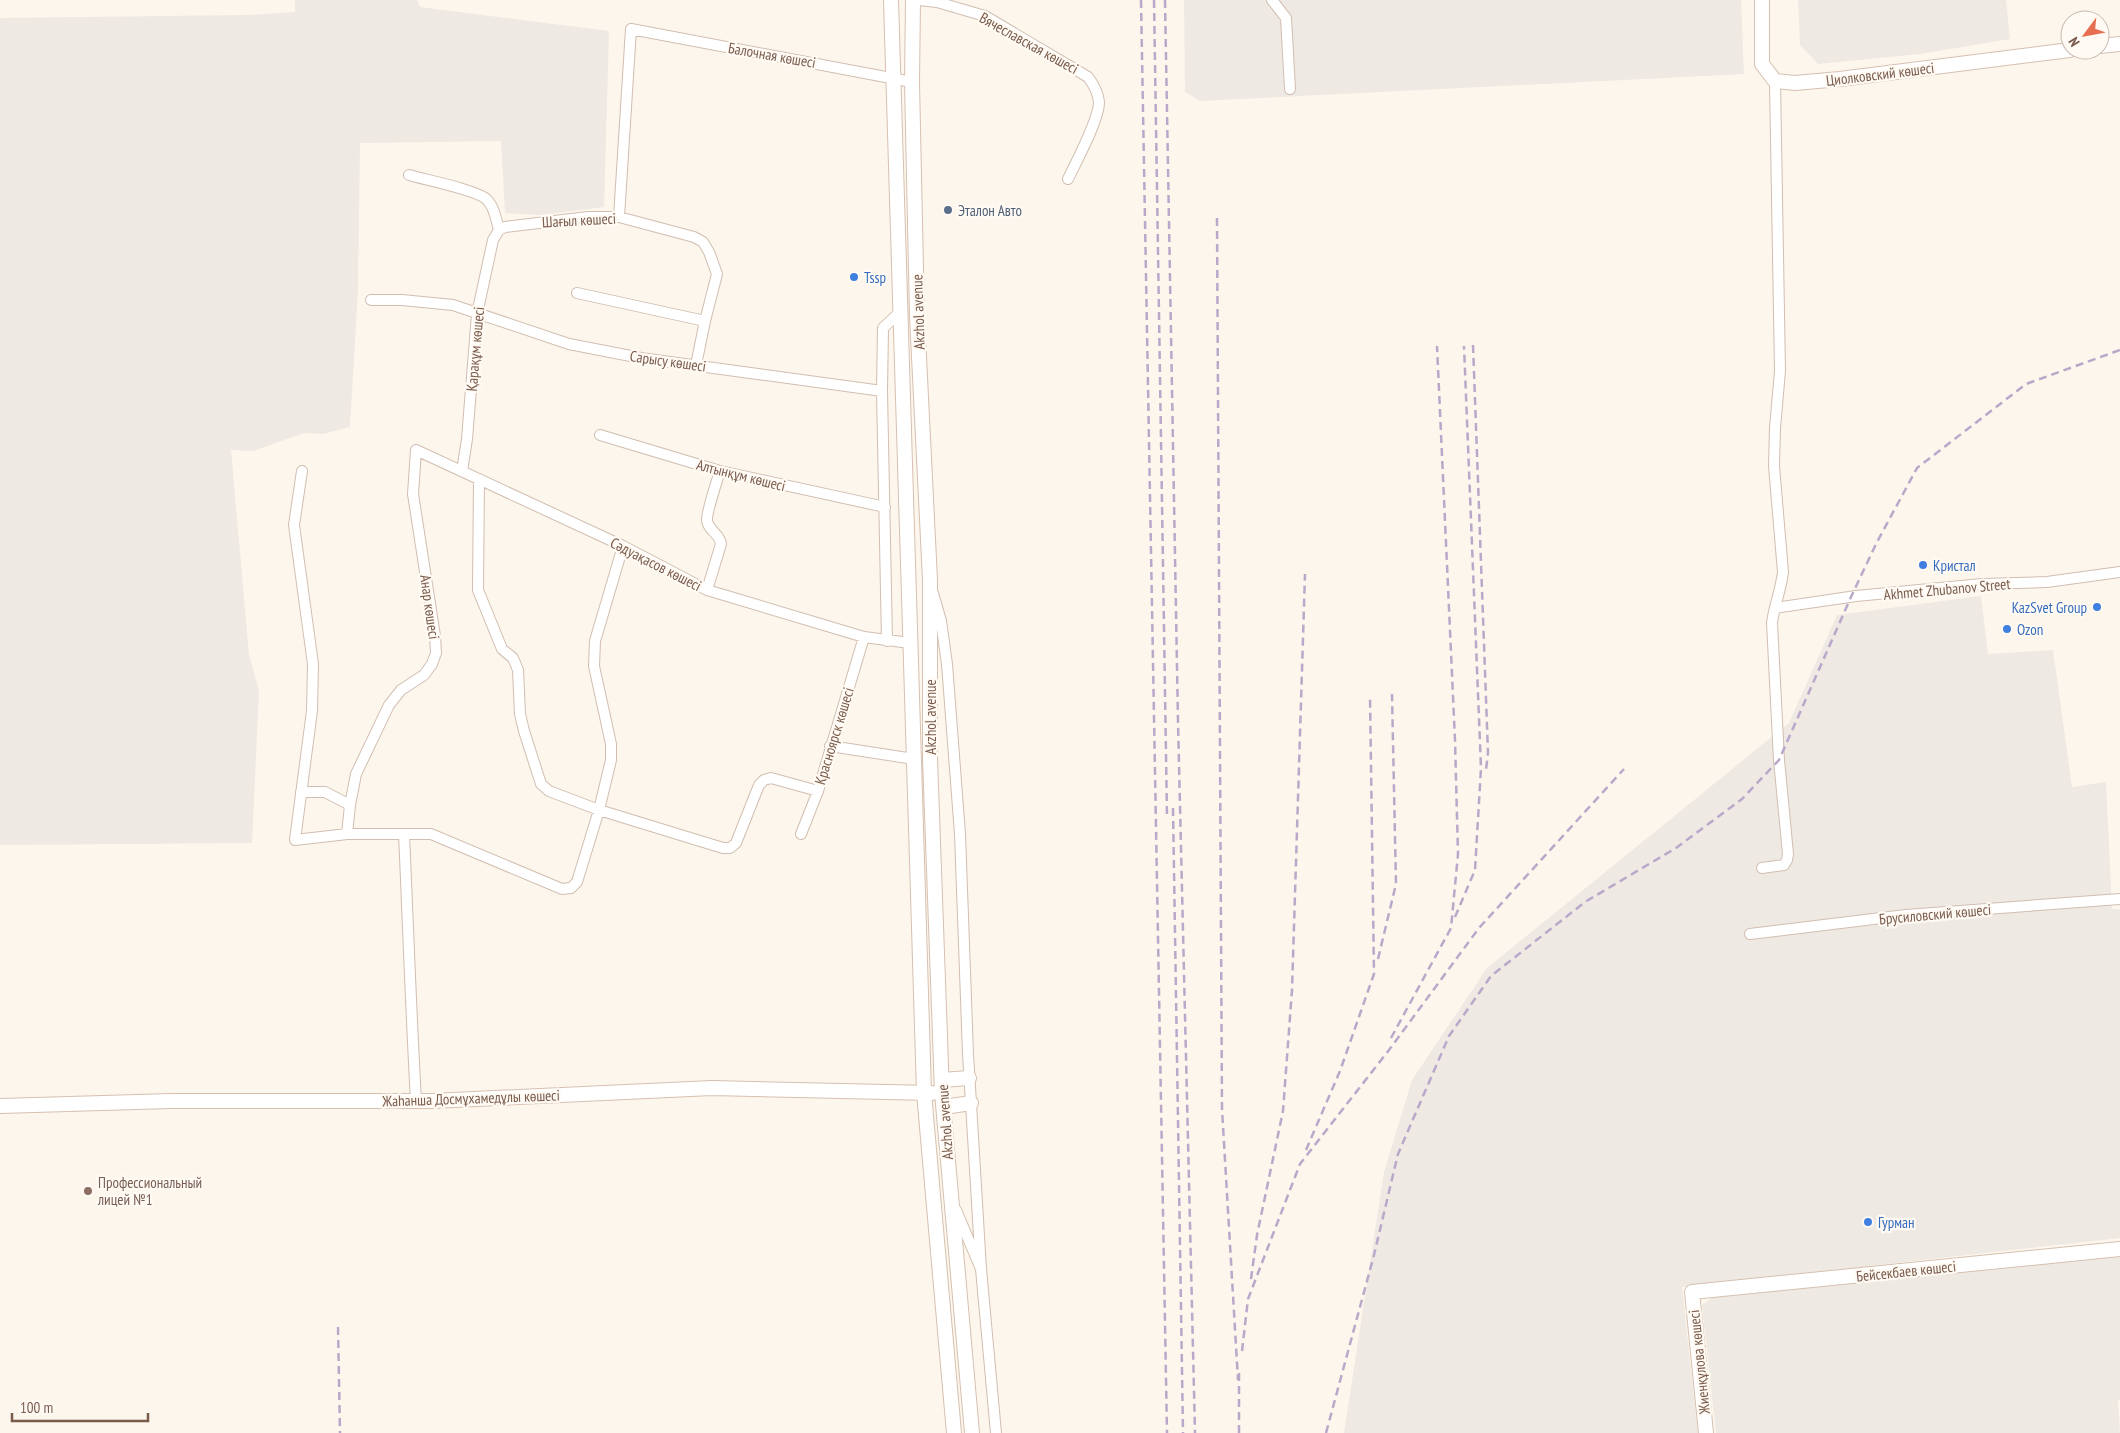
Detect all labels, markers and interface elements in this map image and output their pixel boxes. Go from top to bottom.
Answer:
street label: Вячеславская көшесі [976,8,1082,78]
north arrow [2060,10,2110,60]
text: N [2064,34,2084,50]
street label: Балочная көшесі [727,38,817,72]
street label: Циолковский көшесі [1825,58,1935,90]
place label: Эталон Авто [958,201,1022,220]
marker: Эталон Авто [942,204,954,216]
street label: Шағыл көшесі [541,209,617,231]
place label: Tssp [864,268,886,287]
marker: Tssp [848,271,860,283]
street label: Akzhol avenue [907,274,929,350]
street label: Қарақұм көшесі [462,306,488,392]
street label: Сарысу көшесі [629,346,707,376]
street label: Алтынқұм көшесі [694,455,788,495]
street label: Сәдуақасов көшесі [607,533,705,595]
place label: Кристал [1933,556,1976,575]
marker: Кристал [1917,559,1929,571]
street label: Анар көшесі [416,573,444,641]
street label: Akhmet Zhubanov Street [1883,574,2011,604]
place label: KazSvet Group [2012,598,2087,617]
marker: KazSvet Group [2091,601,2103,613]
place label: Ozon [2017,620,2043,639]
marker: Ozon [2001,623,2013,635]
street label: Akzhol avenue [921,679,940,755]
street label: Красноярск көшесі [810,685,858,787]
street label: Брусиловский көшесі [1878,900,1992,928]
street label: Akzhol avenue [933,1084,957,1160]
street label: Жаһанша Досмұхамедұлы көшесі [381,1085,560,1111]
place label: Профессиональный лицей №1 [97,1173,202,1209]
marker: Профессиональный лицей №1 [82,1185,94,1197]
place label: Гурман [1878,1213,1915,1232]
marker: Гурман [1862,1216,1874,1228]
street label: Бейсекбаев көшесі [1855,1256,1957,1286]
street label: Жиенқұлова көшесі [1684,1309,1714,1416]
scale bar [12,1390,149,1422]
text: 100 m [20,1398,53,1417]

